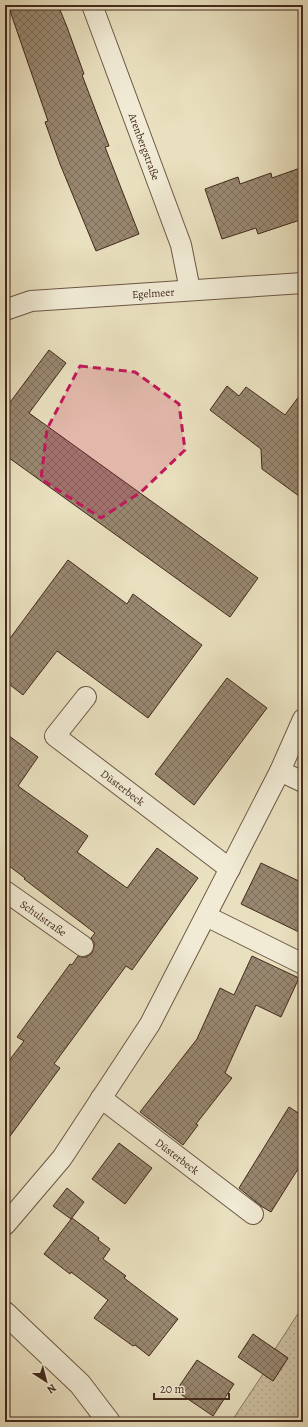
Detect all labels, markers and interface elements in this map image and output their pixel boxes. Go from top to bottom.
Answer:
street label: Arenbergstraße [124,110,163,182]
street label: Egelmeer [132,285,175,302]
street label: Düsterbeck [97,766,148,810]
street label: Schulstraße [17,897,69,940]
street label: Düsterbeck [152,1135,202,1179]
north arrow [26,1361,66,1401]
scale bar [154,1375,229,1401]
text: N [44,1380,59,1397]
text: 20 m [160,1381,184,1397]

